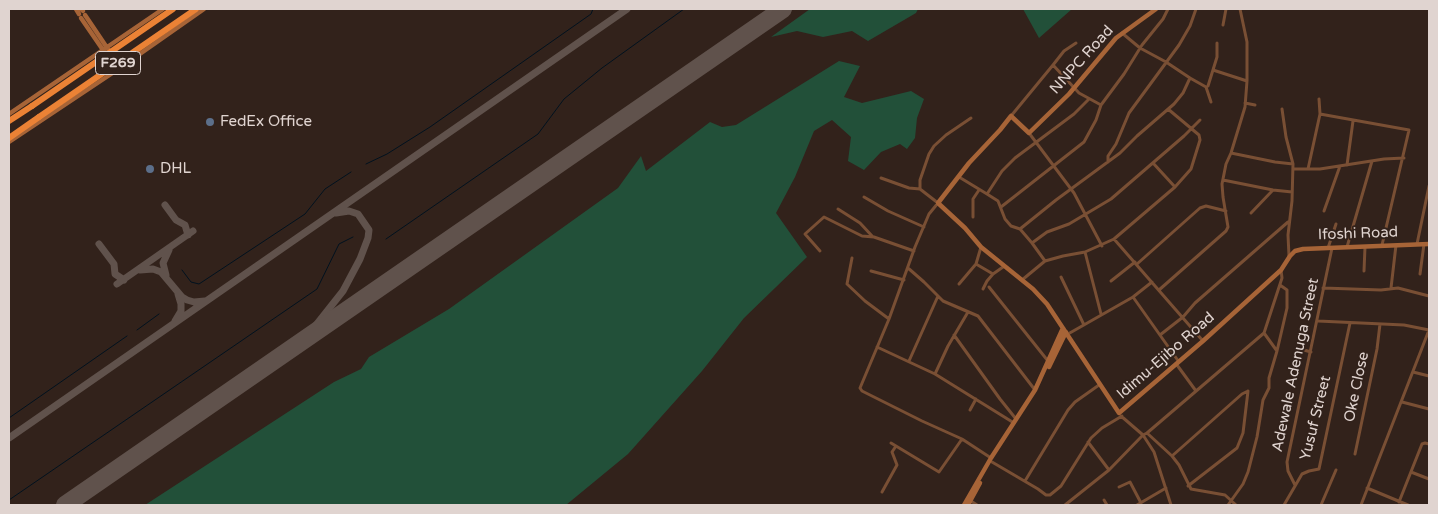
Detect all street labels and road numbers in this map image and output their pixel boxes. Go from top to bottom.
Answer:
street label: NNPC Road [1046,22,1118,98]
road number: F269 [96,52,140,74]
street label: Ifoshi Road [1318,224,1398,244]
street label: Adewale Adenuga Street [1269,277,1323,453]
street label: Idimu-Ejibo Road [1113,309,1219,403]
street label: Oke Close [1341,350,1373,424]
street label: Yusuf Street [1297,374,1335,462]

